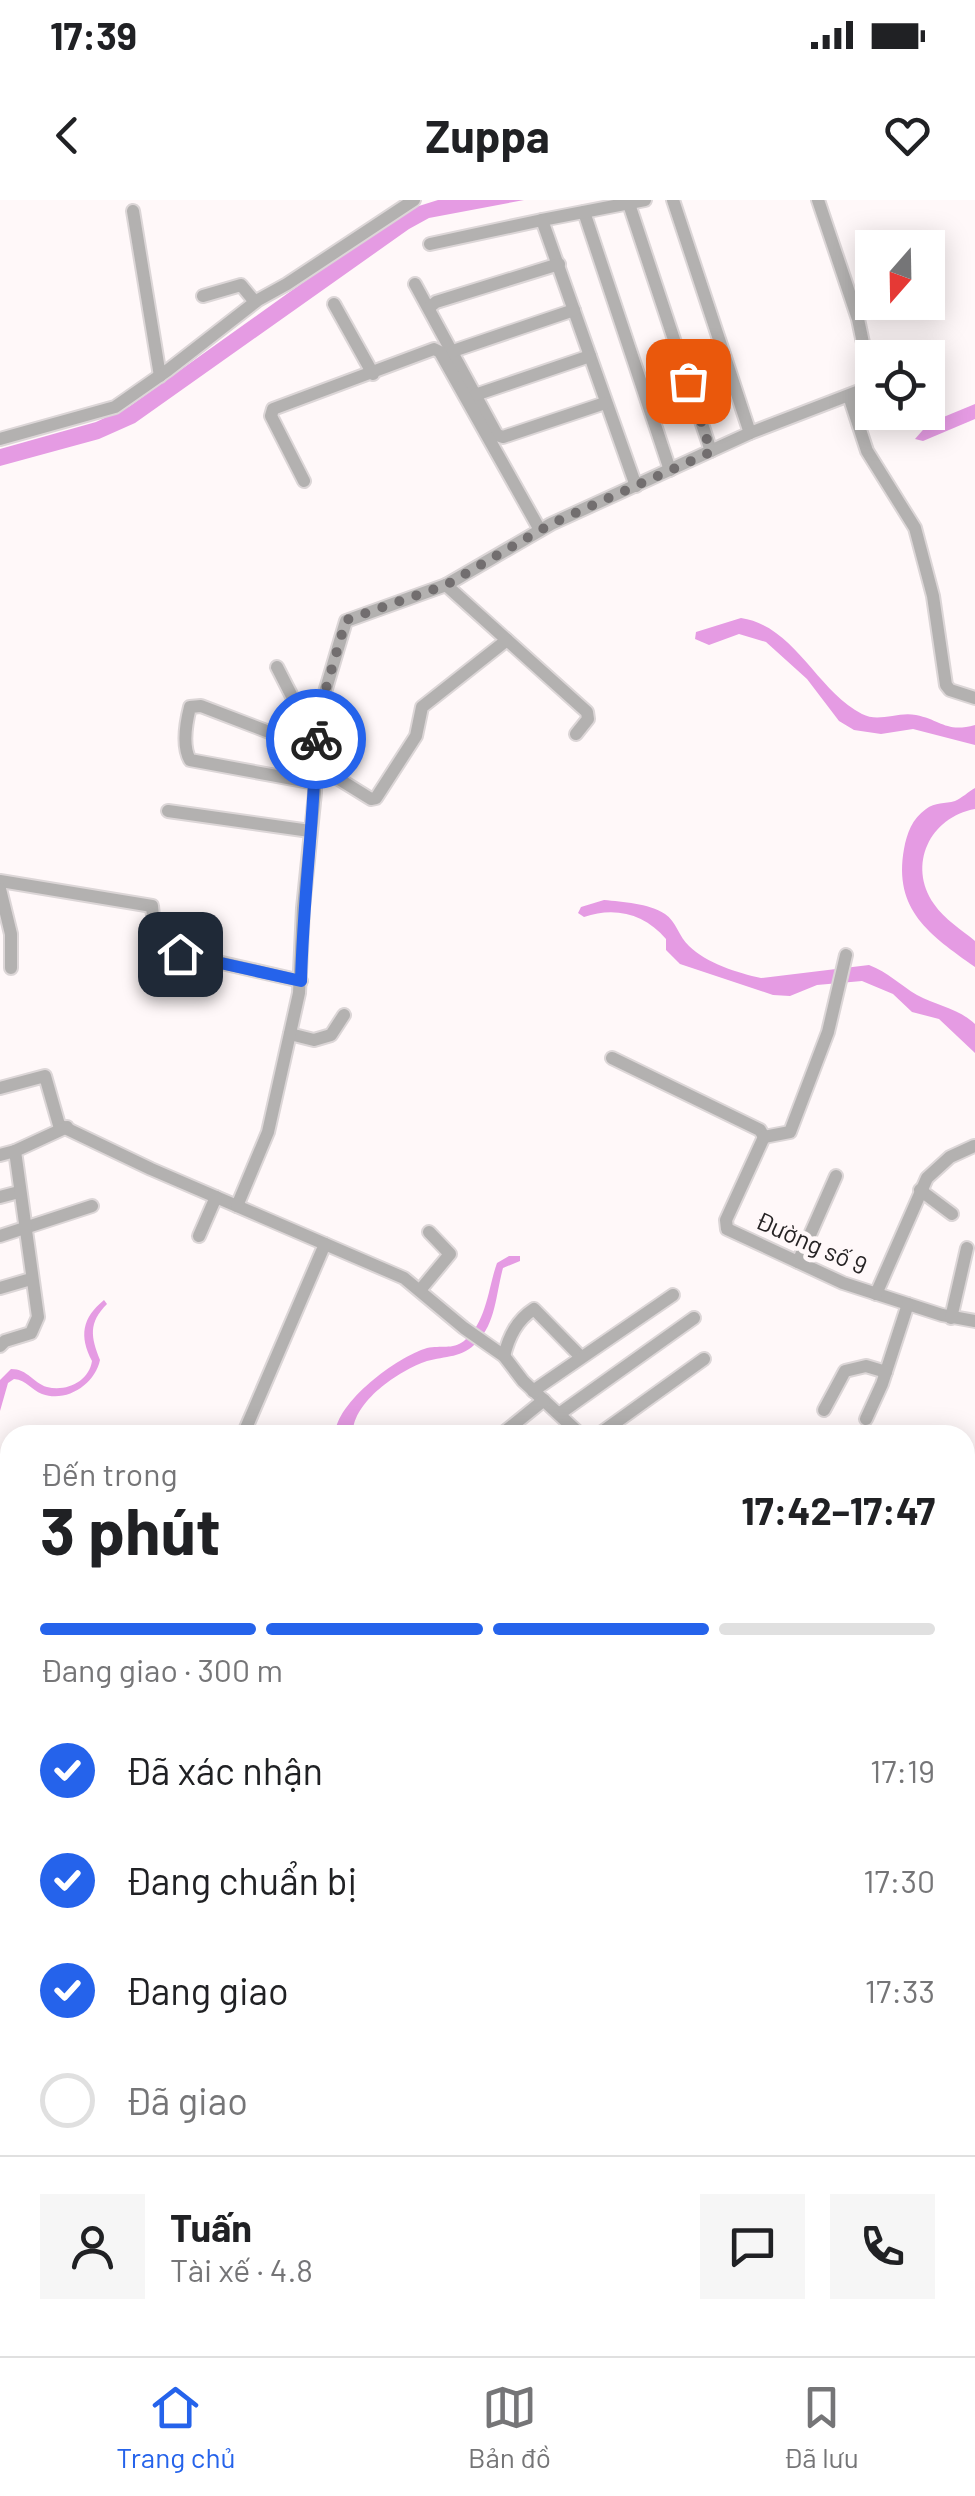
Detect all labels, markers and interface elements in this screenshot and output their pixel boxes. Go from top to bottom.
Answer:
text: 17:39 [50,12,137,58]
icon: back [40,108,95,163]
text: Zuppa [425,108,550,162]
icon: heart [880,108,935,163]
north arrow [855,230,945,320]
map controls [855,230,945,430]
pin [646,339,731,424]
button: locate [855,340,945,430]
icon: bag [661,354,716,409]
courier [266,689,366,789]
icon: bike [289,712,344,767]
pin [138,912,223,997]
icon: home [153,927,208,982]
street label: Đường số 9 [752,1204,872,1280]
text: Đến trong [40,1454,178,1492]
text: 17:42–17:47 [741,1487,935,1533]
text: 3 phút [40,1490,221,1568]
text: Đang giao · 300 m [40,1650,283,1688]
icon: check [40,1743,95,1798]
text: Đã xác nhận [125,1747,323,1793]
text: 17:19 [870,1751,935,1789]
icon: check [40,1853,95,1908]
text: Đang chuẩn bị [125,1857,357,1903]
text: 17:30 [863,1861,935,1899]
icon: check [40,1963,95,2018]
text: Đang giao [125,1967,289,2013]
text: 17:33 [865,1971,935,2009]
text: Đã giao [125,2077,248,2123]
button: person [40,2194,145,2299]
button: chat [700,2194,805,2299]
button: phone [830,2194,935,2299]
text: Tuấn [170,2204,252,2250]
text: Tài xế · 4.8 [170,2250,313,2288]
tab: Trang chủ [116,2380,236,2474]
tab: Bản đồ [468,2380,551,2474]
tab: Đã lưu [783,2380,859,2474]

